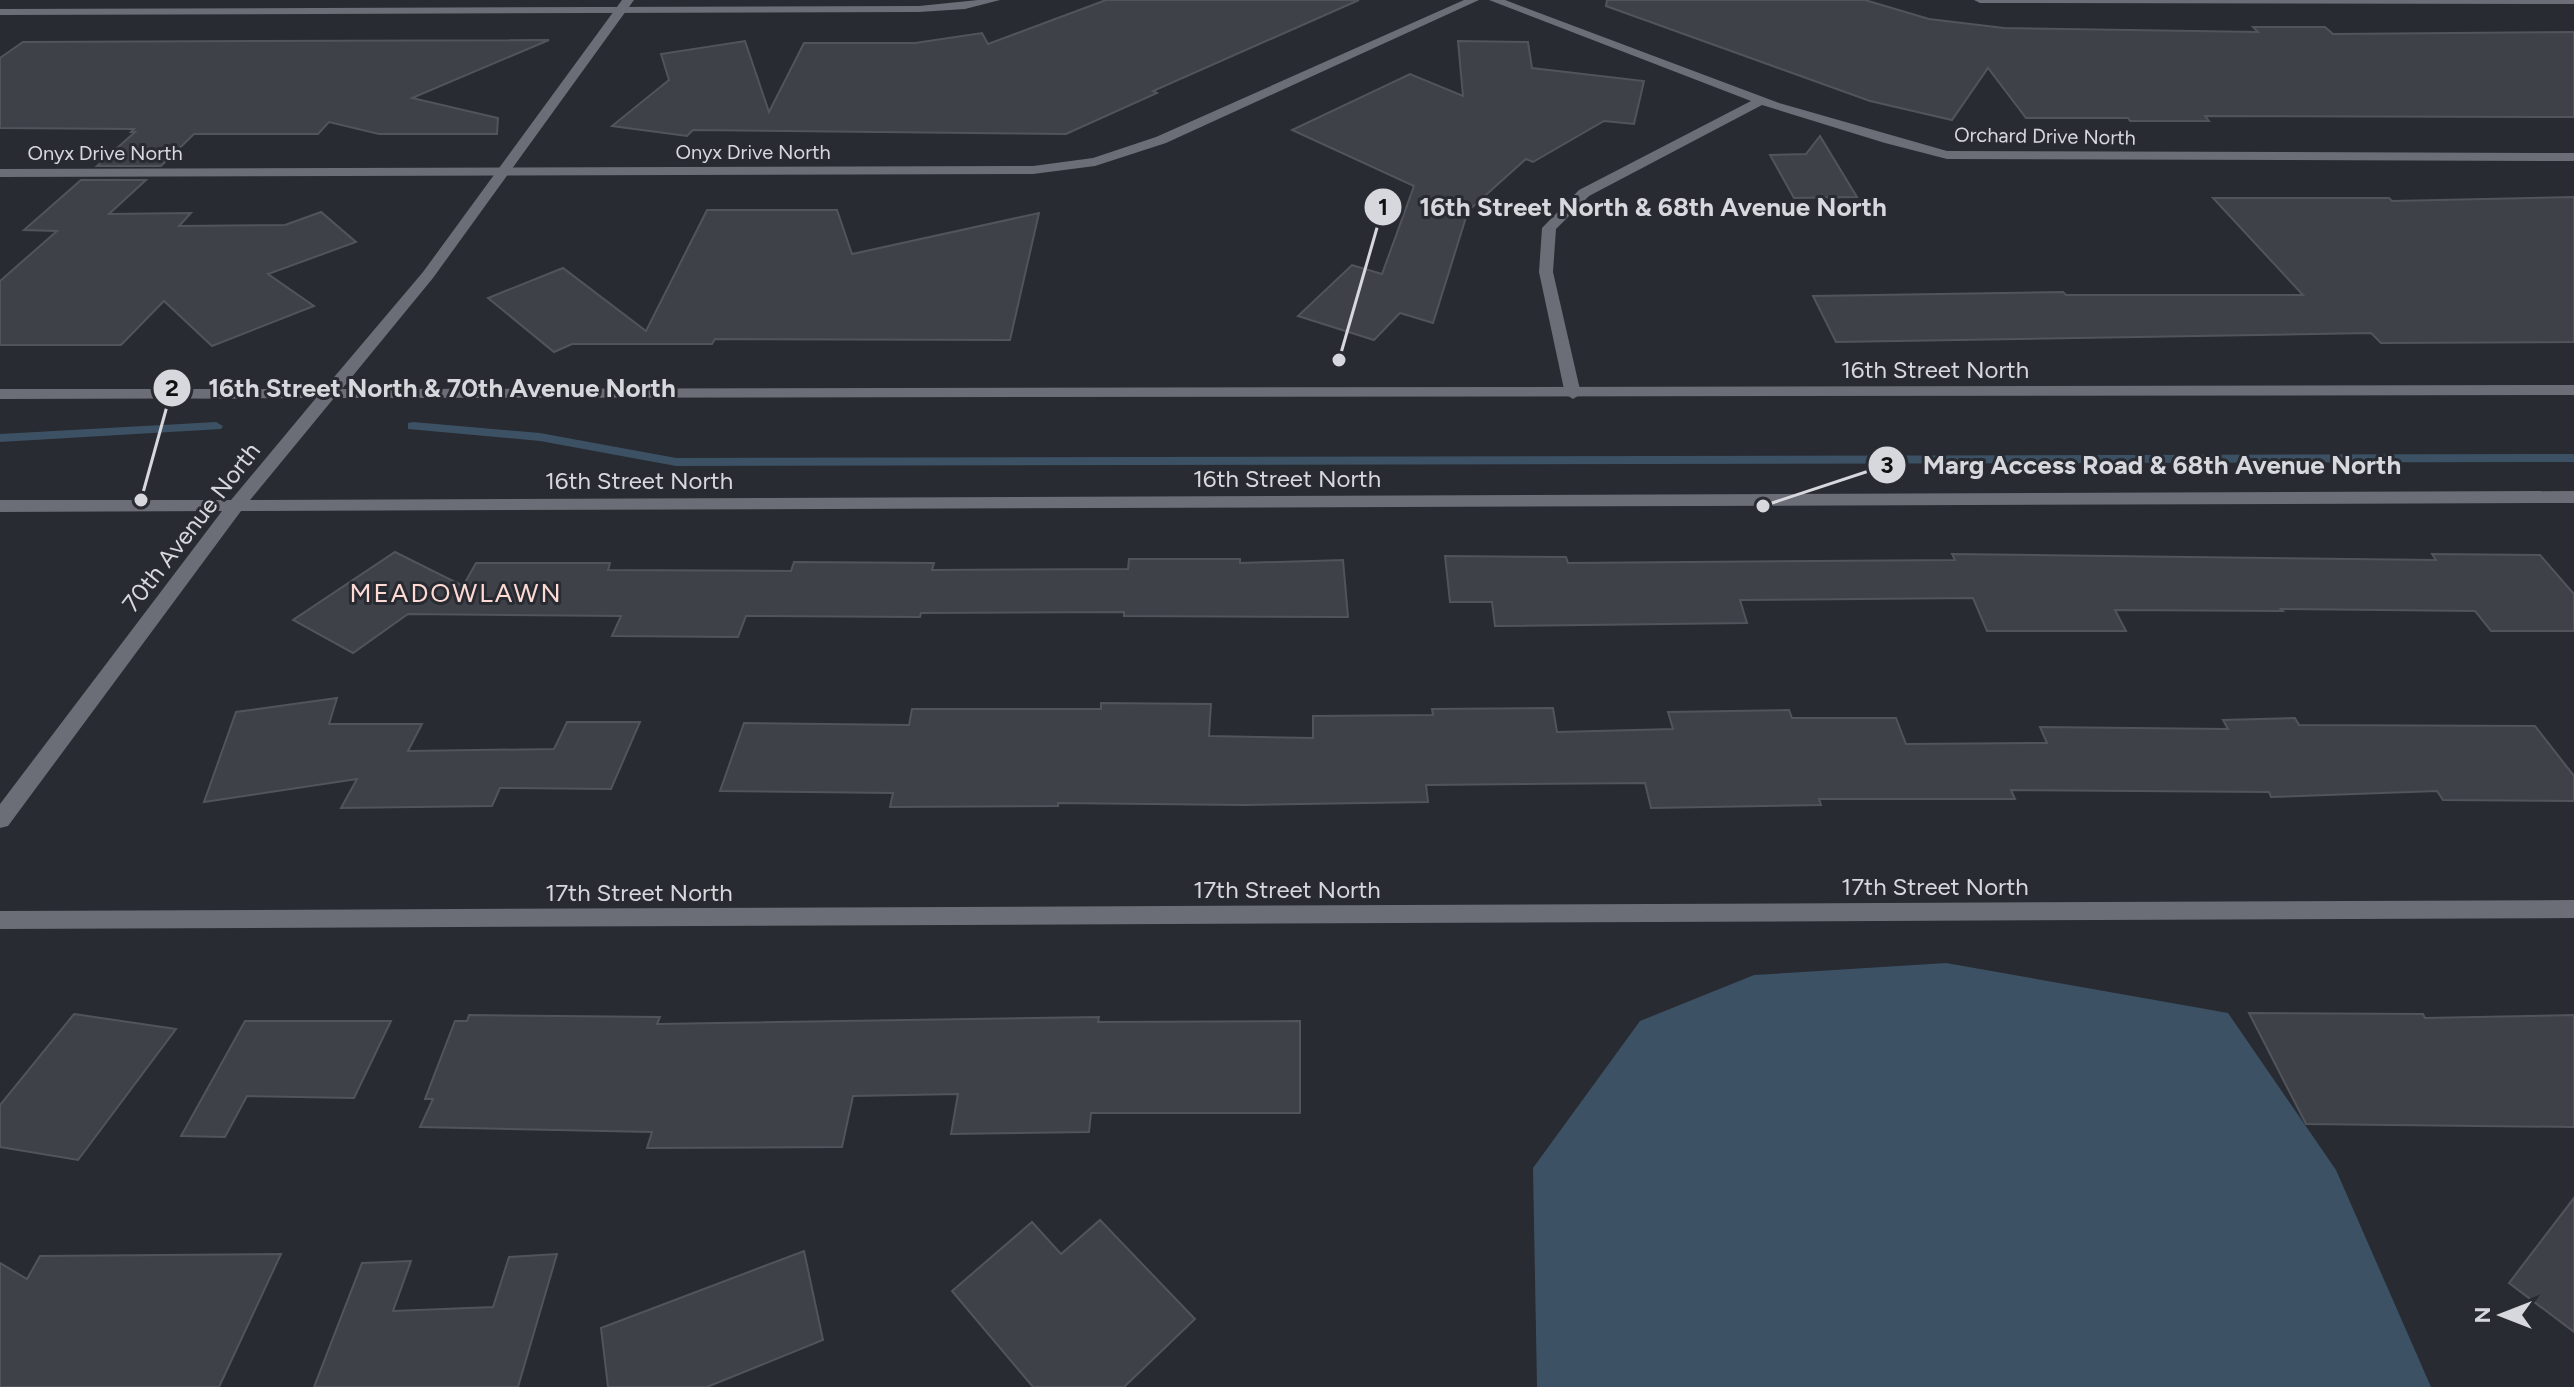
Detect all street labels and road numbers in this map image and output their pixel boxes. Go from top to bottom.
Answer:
street label: Orchard Drive North [1954,122,2136,150]
street label: Onyx Drive North [675,140,831,164]
street label: Onyx Drive North [27,141,183,165]
street label: 16th Street North [1841,355,2029,384]
street label: 70th Avenue North [116,437,266,617]
street label: 16th Street North [1193,464,1381,493]
street label: 16th Street North [545,466,733,495]
street label: 17th Street North [1841,872,2029,901]
street label: 17th Street North [1193,875,1381,904]
street label: 17th Street North [545,878,733,907]

